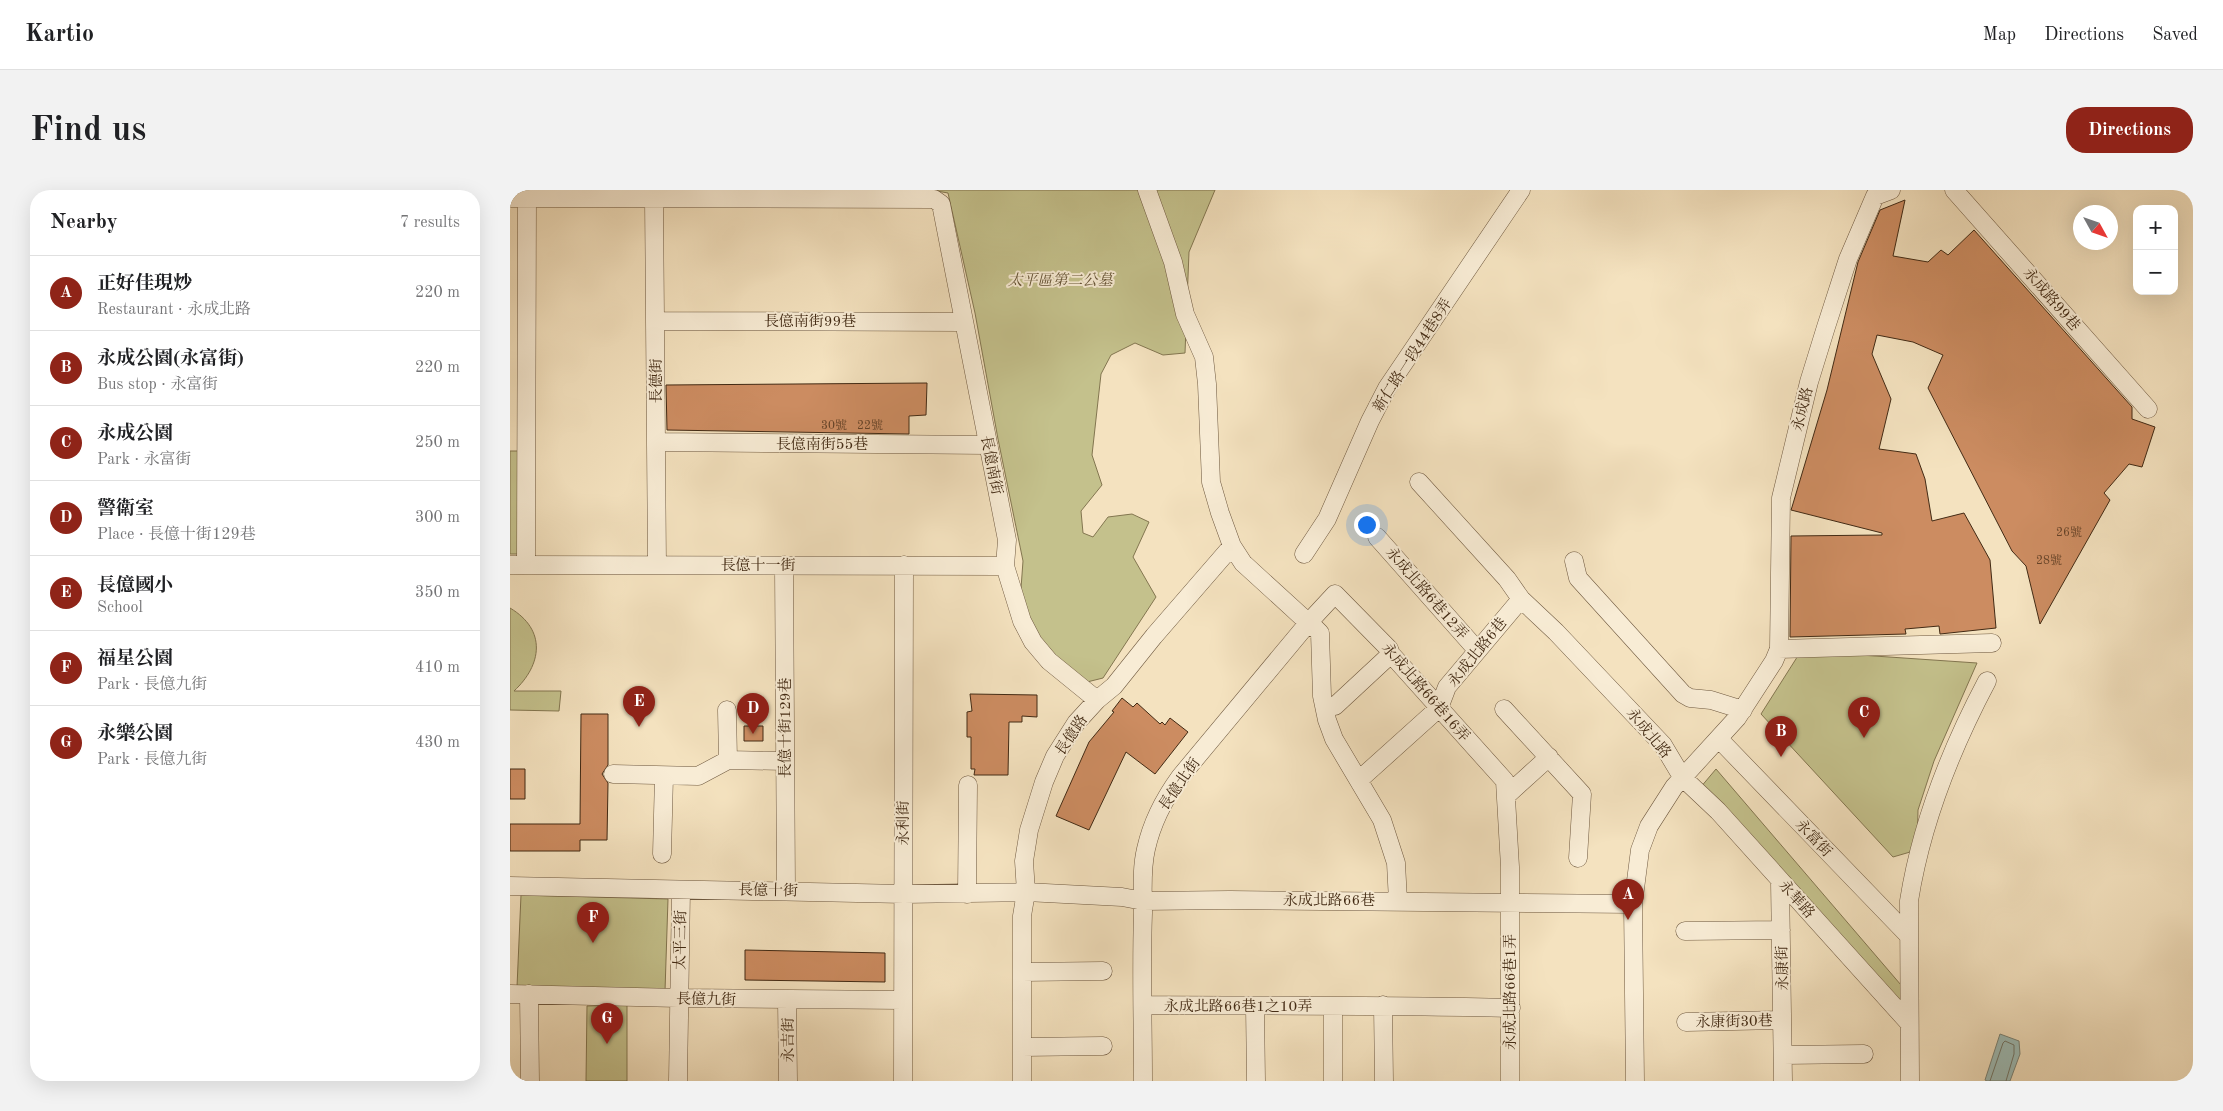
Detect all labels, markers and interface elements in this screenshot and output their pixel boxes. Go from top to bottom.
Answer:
text: Kartio [25,23,94,47]
text: Map [1983,26,2016,44]
text: Directions [2044,26,2124,44]
text: Saved [2152,26,2198,44]
button: Directions [2066,107,2193,153]
text: Find us [30,113,146,148]
north arrow [2073,205,2118,250]
map controls [2133,205,2178,295]
button: + [2133,205,2178,250]
text: Nearby [50,212,118,233]
text: 7 results [400,215,460,231]
button: − [2133,250,2178,295]
street label: 永成路99巷 [2020,265,2083,334]
park label: 太平區第二公墓 [1007,272,1115,289]
text: 正好佳現炒 [97,275,192,294]
text: A [60,285,72,301]
text: 220 m [415,285,460,301]
street label: 新仁路一段44巷8弄 [1370,296,1455,415]
text: Restaurant · 永成北路 [97,302,251,318]
street label: 長億南街99巷 [764,313,856,330]
text: 永成公園(永富街) [97,350,244,369]
street label: 長德街 [648,358,665,404]
text: B [60,360,72,376]
text: 220 m [415,360,460,376]
text: Bus stop · 永富街 [97,377,218,393]
street label: 永成路 [1789,385,1816,433]
house number: 30號 [821,418,847,432]
house number: 22號 [857,418,883,432]
text: 永成公園 [97,425,173,444]
street label: 長億南街 [977,434,1006,496]
text: C [61,435,71,451]
text: 250 m [415,435,460,451]
street label: 長億南街55巷 [776,436,868,453]
text: Park · 永富街 [97,452,191,468]
text: 警衛室 [97,500,154,519]
text: D [60,510,72,526]
text: 300 m [415,510,460,526]
your location [1354,512,1380,538]
house number: 26號 [2056,525,2082,539]
text: Place · 長億十街129巷 [97,527,256,543]
street label: 永成北路6巷12弄 [1382,544,1471,643]
house number: 28號 [2036,553,2062,567]
street label: 長億十一街 [720,557,796,574]
text: 長億國小 [97,577,173,596]
text: E [60,585,72,601]
text: 350 m [415,585,460,601]
text: School [97,600,143,616]
street label: 永成北路6巷 [1444,614,1510,690]
street label: 永成北路66巷16弄 [1378,640,1473,745]
text: 福星公園 [97,650,173,669]
text: F [61,660,71,676]
text: 410 m [415,660,460,676]
text: Park · 長億九街 [97,677,207,693]
street label: 長億十街129巷 [777,677,794,779]
pin: E [623,686,655,727]
pin: D [737,693,769,734]
pin: C [1848,697,1880,738]
street label: 永成北路 [1623,705,1674,762]
street label: 長億路 [1052,712,1091,759]
pin: B [1765,716,1797,757]
text: 永樂公園 [97,725,173,744]
text: G [60,735,72,751]
text: 430 m [415,735,460,751]
text: Park · 長億九街 [97,752,207,768]
street label: 長億北街 [1155,755,1204,814]
street label: 永利街 [895,800,912,846]
street label: 永富街 [1792,816,1835,860]
street label: 永華路 [1775,877,1818,922]
pin: A [1612,879,1644,920]
street label: 長億十街 [738,881,798,900]
street label: 永成北路66巷 [1283,892,1375,909]
pin: F [577,902,609,943]
street label: 太平三街 [671,910,690,970]
street label: 永成北路66巷1弄 [1502,934,1519,1050]
street label: 永康街 [1774,945,1791,991]
street label: 長億九街 [676,990,736,1009]
street label: 永成北路66巷1之10弄 [1164,998,1312,1015]
pin: G [591,1003,623,1044]
street label: 永康街30巷 [1695,1012,1773,1031]
street label: 永吉街 [780,1017,797,1063]

